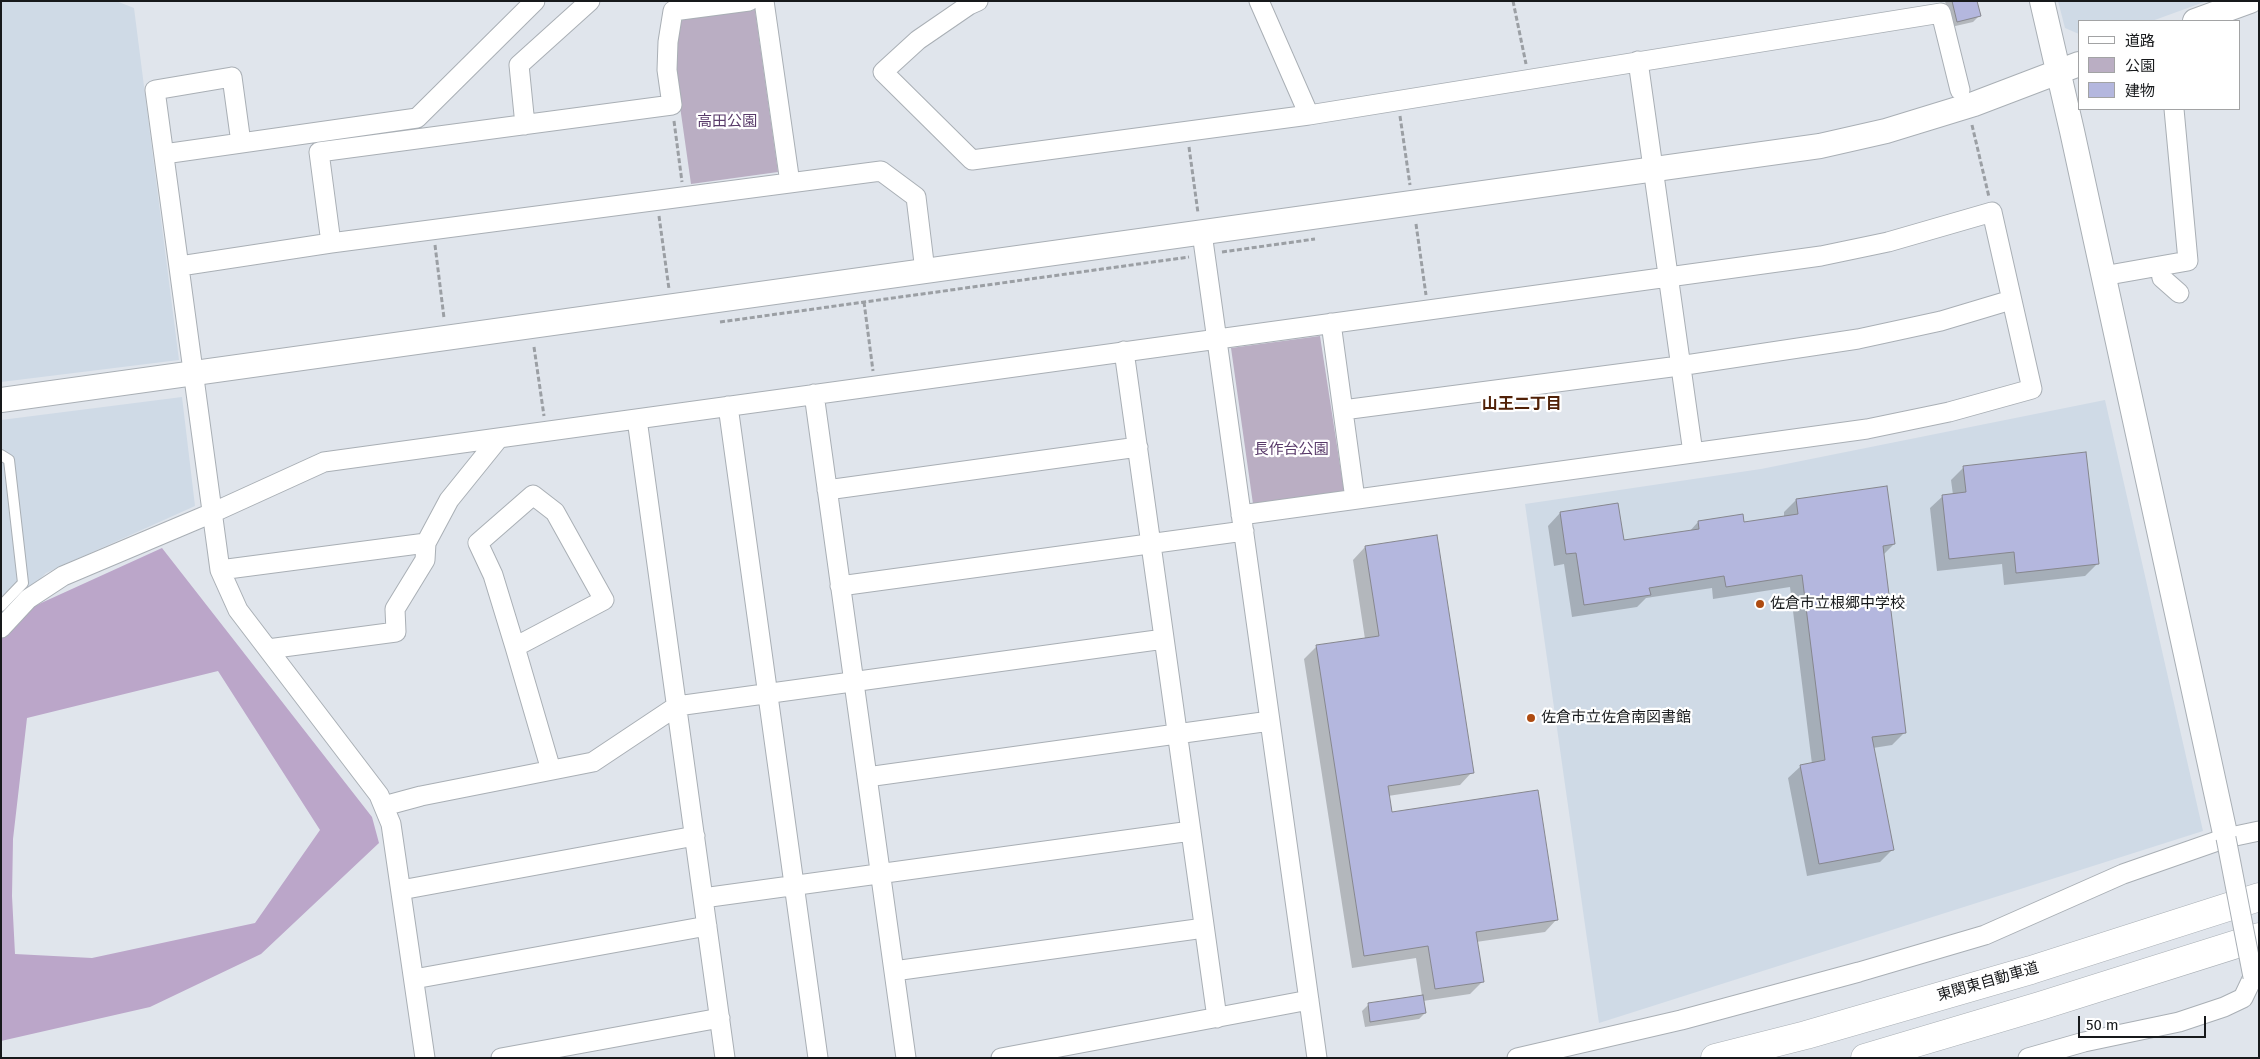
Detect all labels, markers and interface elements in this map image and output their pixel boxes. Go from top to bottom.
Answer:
legend [2078,20,2240,110]
text: 道路 [2125,32,2155,50]
text: 公園 [2125,57,2155,75]
text: 建物 [2125,82,2155,100]
park label: 高田公園 [697,113,757,131]
district label: 山王二丁目 [1482,395,1562,415]
park label: 長作台公園 [1254,441,1328,459]
place label: 佐倉市立根郷中学校 [1770,595,1905,613]
marker: 佐倉市立根郷中学校 [1754,598,1766,610]
place label: 佐倉市立佐倉南図書館 [1541,709,1691,727]
marker: 佐倉市立佐倉南図書館 [1525,712,1537,724]
street label: 東関東自動車道 [1935,959,2041,1005]
scale bar [2080,1006,2208,1038]
text: 50 m [2086,1016,2119,1034]

